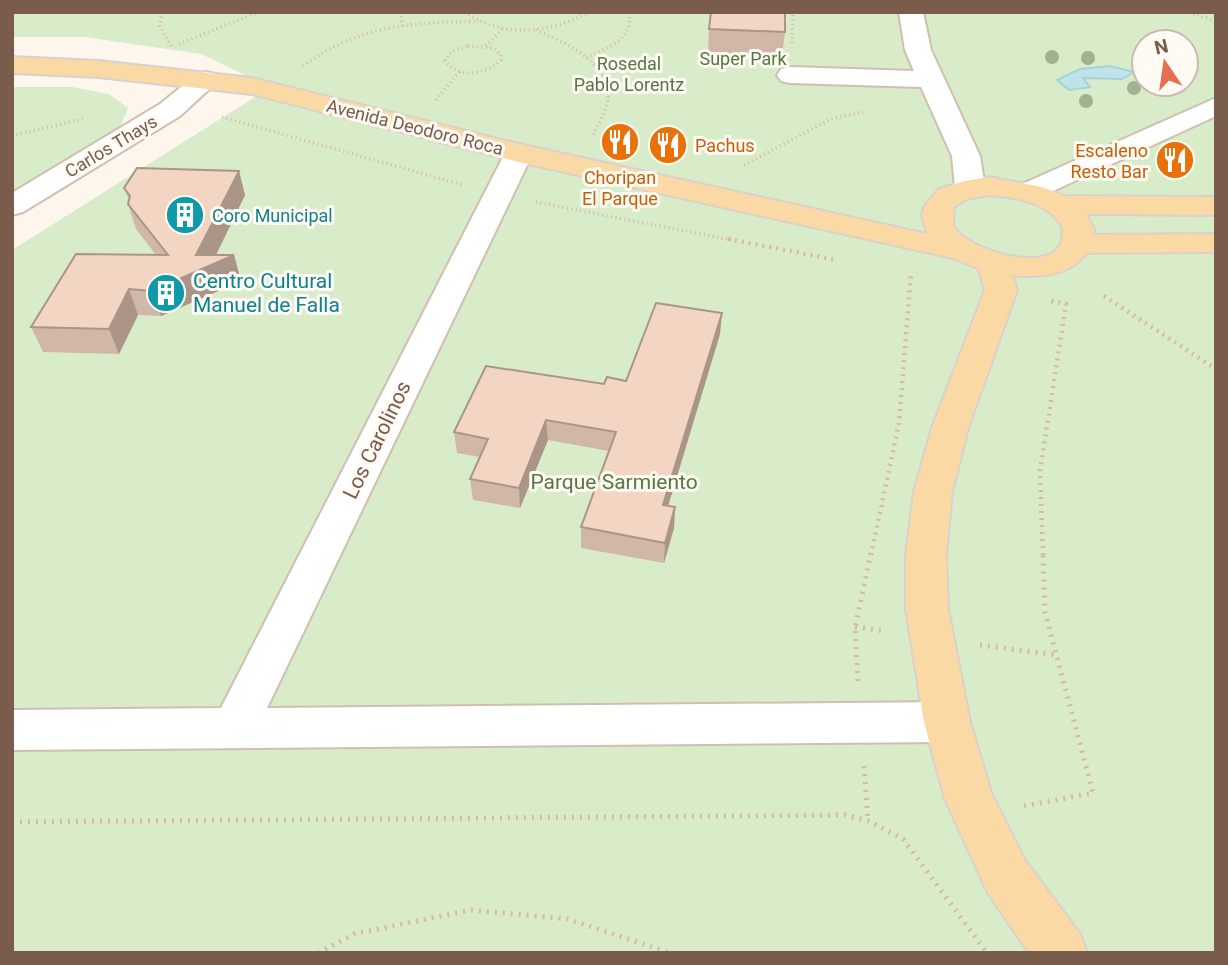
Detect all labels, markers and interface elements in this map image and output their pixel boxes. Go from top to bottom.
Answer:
north arrow [1130,28,1200,98]
text: N [1152,34,1170,60]
park label: Super Park [699,48,787,69]
park label: Rosedal Pablo Lorentz [574,53,684,95]
street label: Avenida Deodoro Roca [324,95,506,159]
street label: Carlos Thays [61,110,161,182]
restaurant icon: Choripan El Parque [599,121,641,163]
restaurant icon: Pachus [647,124,689,166]
place label: Pachus [695,135,755,156]
restaurant icon: Escaleno Resto Bar [1154,139,1196,181]
place label: Escaleno Resto Bar [1071,140,1148,182]
place label: Choripan El Parque [582,167,658,209]
building icon: Coro Municipal [164,194,206,236]
place label: Coro Municipal [212,205,333,226]
place label: Centro Cultural Manuel de Falla [193,269,340,317]
building icon: Centro Cultural Manuel de Falla [145,272,187,314]
street label: Los Carolinos [338,377,416,503]
park label: Parque Sarmiento [530,470,698,494]

